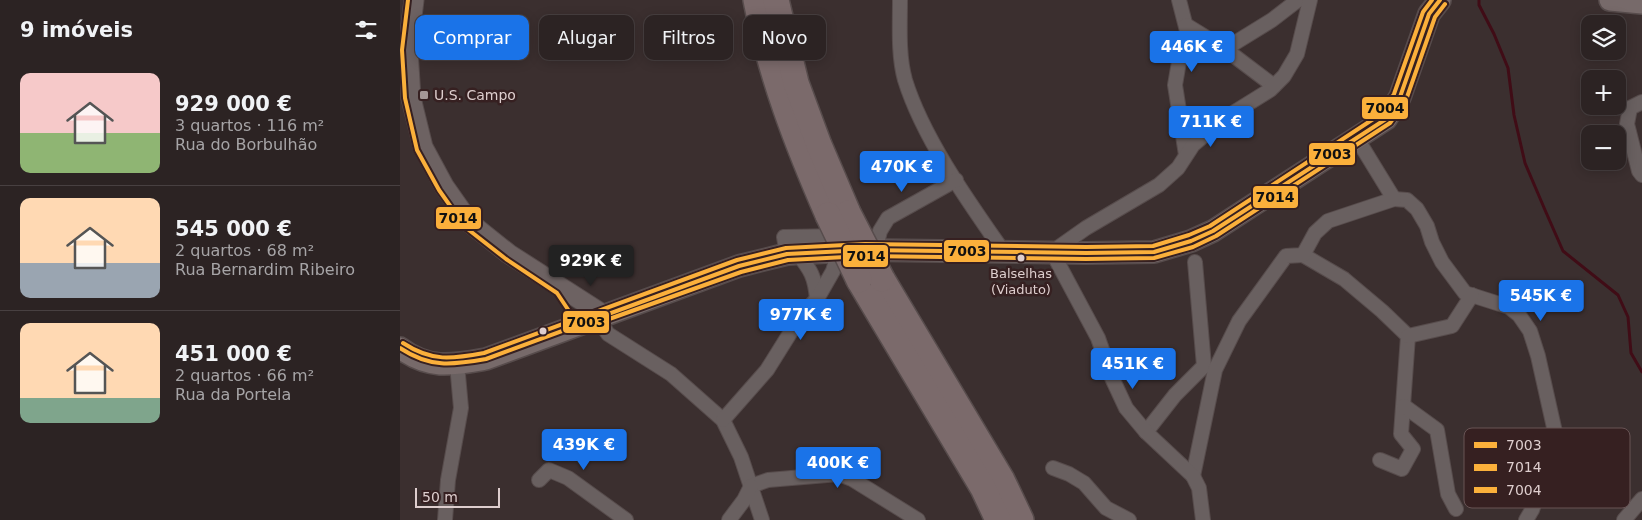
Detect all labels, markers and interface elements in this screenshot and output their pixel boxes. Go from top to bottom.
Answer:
chip: Comprar [415,15,529,60]
chip: Alugar [539,15,634,60]
chip: Filtros [644,15,733,60]
chip: Novo [743,15,826,60]
map controls [1581,15,1626,170]
button: layers [1581,15,1626,60]
icon: filters [352,16,380,44]
text: 9 imóveis [20,18,133,42]
pin: 446K € [1151,30,1233,73]
text: 446K € [1161,37,1223,56]
button: + [1581,70,1626,115]
place label: U.S. Campo [434,87,516,103]
marker: U.S. Campo [418,89,430,101]
text: 929 000 € [175,92,292,116]
icon: home [60,93,120,153]
line badge: 7004 [1361,96,1409,120]
text: 7004 [1366,100,1405,116]
pin: 711K € [1170,106,1252,148]
text: 711K € [1180,112,1242,131]
text: 3 quartos · 116 m² [175,116,324,135]
button: − [1581,125,1626,170]
text: Rua do Borbulhão [175,135,317,154]
line badge: 7003 [1308,142,1356,166]
text: 7003 [1313,146,1351,162]
pin: 470K € [861,150,943,193]
text: 470K € [871,157,933,176]
line badge: 7014 [1252,185,1299,209]
text: 7014 [1256,189,1295,205]
line badge: 7014 [435,206,482,230]
text: 7014 [439,210,478,226]
text: 545 000 € [175,217,292,241]
icon: home [60,218,120,278]
line badge: 7003 [943,239,990,263]
text: 2 quartos · 68 m² [175,241,314,260]
text: 7003 [948,243,986,259]
pin: 929K € [550,244,632,287]
line badge: 7014 [842,244,889,268]
text: 7014 [847,248,886,264]
text: 929K € [560,251,622,270]
marker: Balselhas (Viaduto) [1016,253,1026,263]
text: Rua Bernardim Ribeiro [175,260,355,279]
place label: Balselhas (Viaduto) [990,266,1052,297]
pin: 545K € [1500,280,1582,322]
text: 545K € [1510,286,1572,305]
pin: 977K € [760,298,842,341]
text: 977K € [770,305,832,324]
line badge: 7003 [562,310,610,334]
text: 7003 [567,314,605,330]
unlabelled marker [538,326,548,336]
text: 451 000 € [175,342,292,366]
icon: home [60,343,120,403]
pin: 451K € [1092,348,1174,390]
text: 451K € [1102,354,1164,373]
text: 2 quartos · 66 m² [175,366,314,385]
text: Rua da Portela [175,385,291,404]
pin: 439K € [543,428,625,471]
legend [1464,428,1630,508]
text: 439K € [553,435,615,454]
text: 7003 [1506,437,1542,453]
pin: 400K € [797,446,879,489]
text: 400K € [807,453,869,472]
text: 7014 [1506,459,1542,475]
text: 7004 [1506,482,1542,498]
scale bar [415,485,500,508]
text: 50 m [422,489,458,505]

